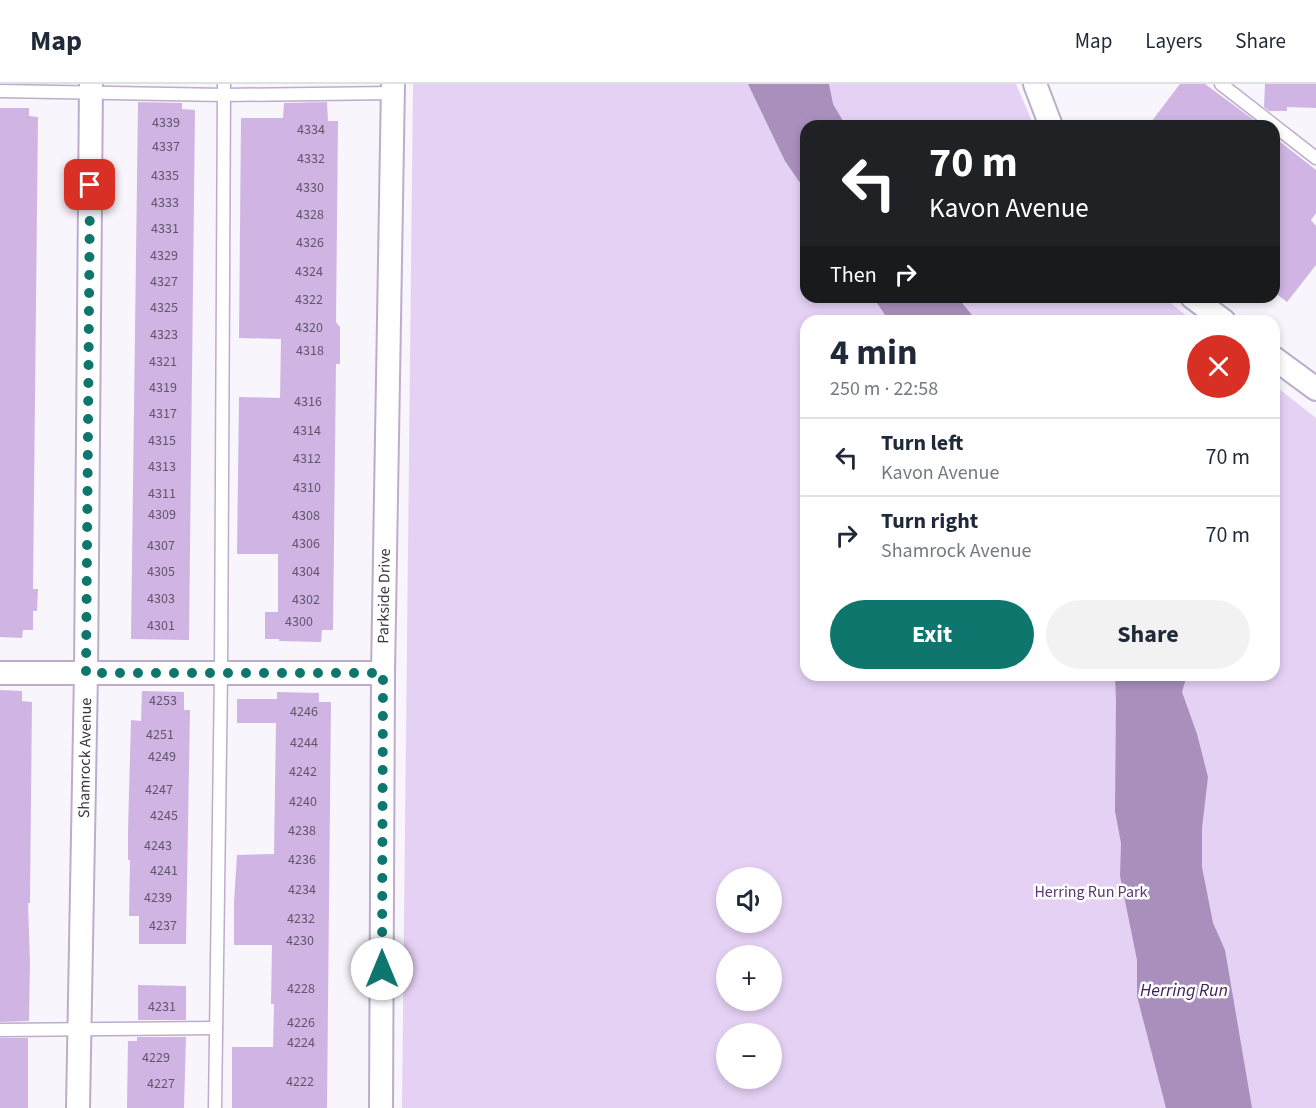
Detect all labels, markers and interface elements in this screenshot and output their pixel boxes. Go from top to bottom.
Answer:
text: Map [30,21,82,61]
text: Map [1075,26,1112,56]
text: Layers [1145,26,1202,56]
text: Share [1235,26,1286,56]
house number: 4339 [152,113,180,133]
house number: 4334 [297,120,325,140]
text: 70 m [929,133,1018,193]
house number: 4337 [152,137,180,157]
icon: left [830,144,908,222]
house number: 4332 [297,149,325,169]
pin [64,159,115,210]
house number: 4335 [151,166,179,186]
icon: arrive [73,168,106,201]
house number: 4330 [296,178,324,198]
text: Kavon Avenue [929,189,1089,228]
house number: 4333 [151,193,179,213]
house number: 4328 [296,205,324,225]
house number: 4331 [151,219,179,239]
house number: 4326 [296,233,324,253]
house number: 4329 [150,246,178,266]
icon: right [889,258,922,291]
text: Then [830,259,877,291]
house number: 4324 [295,262,323,282]
house number: 4327 [150,272,178,292]
house number: 4322 [295,290,323,310]
house number: 4325 [150,298,178,318]
house number: 4320 [295,318,323,338]
house number: 4323 [150,325,178,345]
text: 4 min [830,327,918,378]
button: close [1187,335,1250,398]
house number: 4318 [296,341,324,361]
house number: 4321 [149,352,177,372]
text: 250 m · 22:58 [830,375,938,403]
house number: 4319 [149,378,177,398]
house number: 4316 [294,392,322,412]
house number: 4317 [149,404,177,424]
house number: 4314 [293,421,321,441]
text: Turn left [881,427,963,459]
house number: 4315 [148,431,176,451]
icon: left [830,441,863,474]
text: 70 m [1205,441,1250,473]
house number: 4312 [293,449,321,469]
house number: 4313 [148,457,176,477]
text: Kavon Avenue [881,459,999,487]
house number: 4310 [293,478,321,498]
house number: 4311 [148,484,176,504]
house number: 4309 [148,505,176,525]
text: Turn right [881,505,978,537]
house number: 4308 [292,506,320,526]
icon: right [830,519,863,552]
text: 70 m [1205,519,1250,551]
house number: 4306 [292,534,320,554]
house number: 4307 [147,536,175,556]
text: Shamrock Avenue [881,537,1031,565]
street label: Parkside Drive [372,548,396,644]
house number: 4305 [147,562,175,582]
house number: 4304 [292,562,320,582]
house number: 4303 [147,589,175,609]
house number: 4302 [292,590,320,610]
button: Exit [830,600,1034,669]
button: Share [1046,600,1250,669]
house number: 4300 [285,612,313,632]
house number: 4301 [147,616,175,636]
house number: 4253 [149,691,177,711]
street label: Shamrock Avenue [73,698,97,818]
house number: 4246 [290,702,318,722]
house number: 4251 [146,725,174,745]
house number: 4244 [290,733,318,753]
house number: 4249 [148,747,176,767]
house number: 4242 [289,762,317,782]
house number: 4247 [145,780,173,800]
house number: 4240 [289,792,317,812]
house number: 4245 [150,806,178,826]
house number: 4238 [288,821,316,841]
house number: 4243 [144,836,172,856]
house number: 4236 [288,850,316,870]
house number: 4241 [150,861,178,881]
map controls [716,867,782,1089]
button: sound [716,867,782,933]
house number: 4234 [288,880,316,900]
park label: Herring Run Park [1034,881,1148,903]
house number: 4239 [144,888,172,908]
house number: 4232 [287,909,315,929]
house number: 4237 [149,916,177,936]
house number: 4230 [286,931,314,951]
position arrow [350,937,414,1001]
button: + [716,945,782,1011]
water label: Herring Run [1140,978,1228,1003]
house number: 4228 [287,979,315,999]
house number: 4231 [148,997,176,1017]
house number: 4226 [287,1013,315,1033]
button: − [716,1023,782,1089]
house number: 4224 [287,1033,315,1053]
house number: 4229 [142,1048,170,1068]
house number: 4222 [286,1072,314,1092]
house number: 4227 [147,1074,175,1094]

